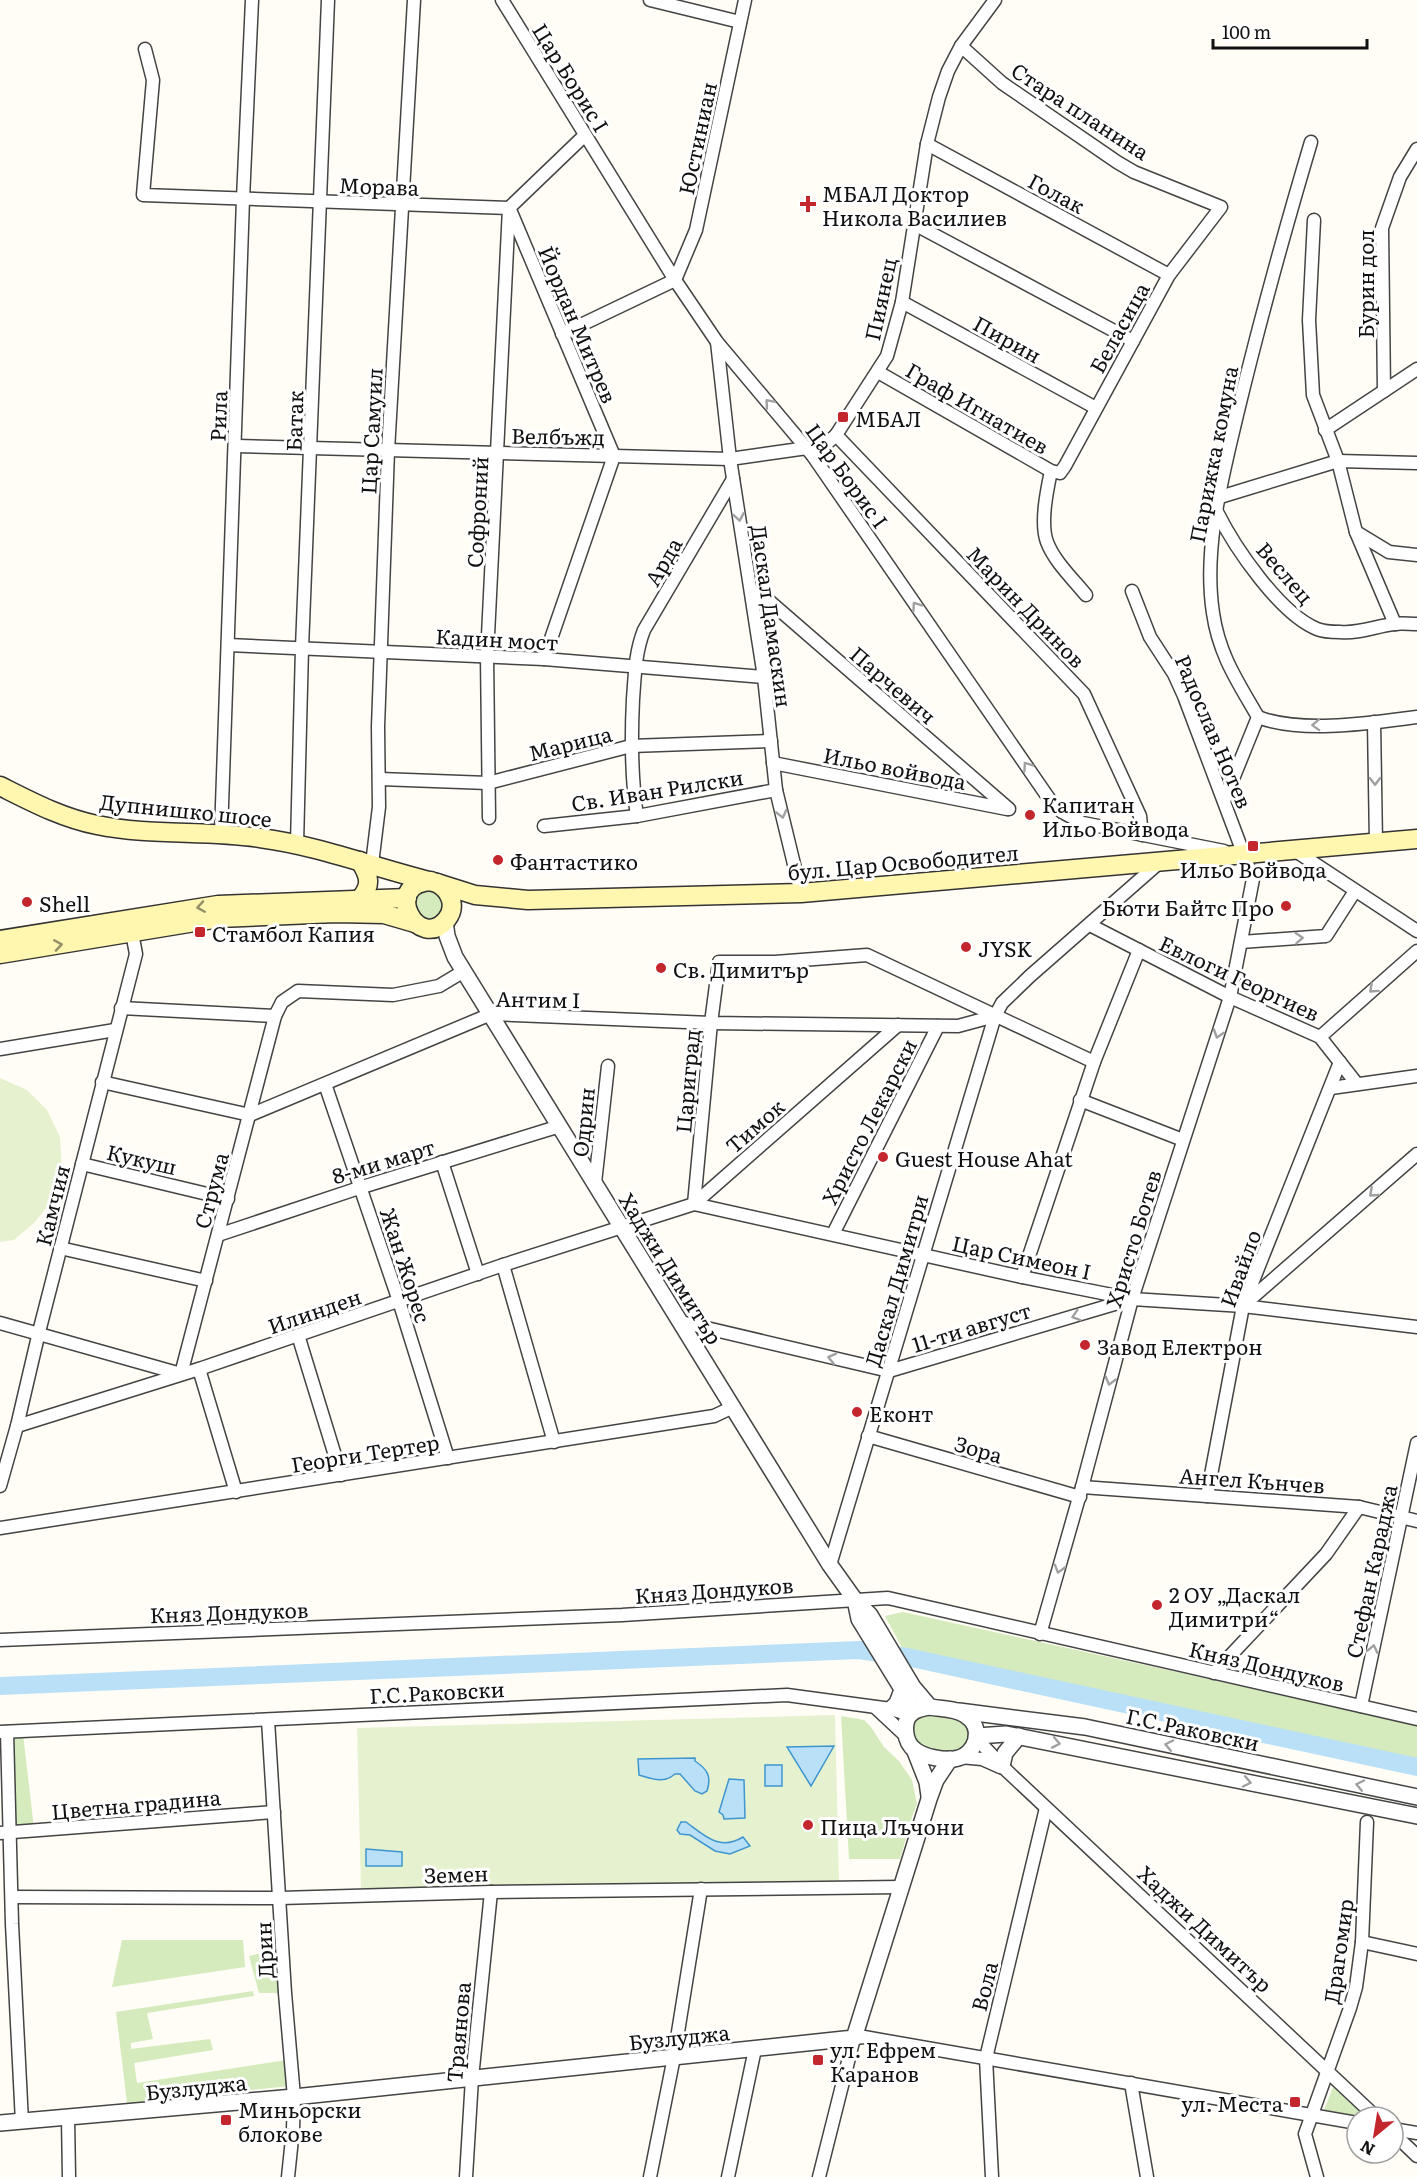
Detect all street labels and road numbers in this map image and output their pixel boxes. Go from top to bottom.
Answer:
street label: Цар Борис I [526,17,618,137]
street label: Стара планина [1006,54,1157,167]
street label: Юстиниан [669,79,723,197]
street label: Голак [1023,164,1091,220]
street label: Морава [338,168,420,202]
street label: Бурин дол [1349,229,1380,339]
street label: Йордан Митрев [532,241,626,407]
street label: Пиянец [855,255,903,343]
street label: Беласица [1080,275,1156,378]
street label: Пирин [968,307,1048,369]
street label: Граф Игнатиев [901,353,1055,461]
street label: Парижка комуна [1180,362,1244,545]
street label: Цар Самуил [351,367,389,495]
street label: Рила [201,389,233,442]
street label: Батак [276,389,310,452]
street label: Цар Борис I [799,416,897,534]
street label: Велбъжд [511,419,605,451]
street label: Софроний [458,455,494,569]
street label: Даскал Дамаскин [745,523,801,709]
street label: Арда [636,530,689,591]
street label: Веслец [1250,534,1322,610]
street label: Марин Дринов [961,538,1093,674]
street label: Кадин мост [435,619,559,657]
street label: Парчевич [844,638,944,730]
street label: Радослав Нотев [1169,649,1261,813]
street label: Марица [525,717,616,767]
street label: Ильо войвода [821,738,970,796]
street label: Св. Иван Рилски [569,760,745,818]
street label: Дупнишко шосе [99,785,274,833]
street label: бул. Цар Освободител [786,835,1020,887]
street label: Евлоги Георгиев [1155,926,1325,1028]
street label: Антим I [495,982,581,1014]
street label: Цариград [666,1028,706,1134]
street label: Христо Лекарски [813,1033,923,1209]
street label: Одрин [563,1086,601,1158]
street label: Тимок [718,1090,791,1160]
street label: 8-ми март [328,1130,438,1190]
street label: Кукуш [104,1135,180,1181]
street label: Струма [185,1148,235,1232]
street label: Камчия [26,1161,76,1249]
street label: Христо Ботев [1096,1165,1168,1311]
street label: Хаджи Димитър [613,1186,731,1350]
street label: Даскал Димитри [856,1190,934,1370]
street label: Жан Жорес [374,1204,440,1326]
street label: Ивайло [1211,1225,1267,1311]
street label: Цар Симеон I [950,1226,1094,1286]
street label: Илинден [263,1280,365,1340]
street label: 11-ти август [908,1293,1034,1359]
street label: Георги Тертер [289,1425,441,1479]
street label: Зора [951,1426,1007,1470]
street label: Ангел Кънчев [1178,1458,1326,1500]
street label: Стефан Караджа [1336,1480,1404,1661]
street label: Княз Дондуков [634,1568,794,1610]
street label: Княз Дондуков [149,1593,309,1629]
street label: Княз Дондуков [1186,1632,1348,1698]
street label: Г.С.Раковски [369,1672,505,1710]
street label: Г.С.Раковски [1124,1699,1262,1757]
street label: Цветна градина [50,1780,223,1826]
street label: Земен [423,1856,489,1890]
street label: Хаджи Димитър [1132,1858,1280,1998]
street label: Драгомир [1314,1897,1360,2005]
street label: Дрин [246,1921,280,1979]
street label: Вола [962,1957,1004,2014]
street label: Траянова [437,1980,477,2084]
street label: Бузлуджа [627,2015,732,2057]
street label: Бузлуджа [144,2065,249,2107]

